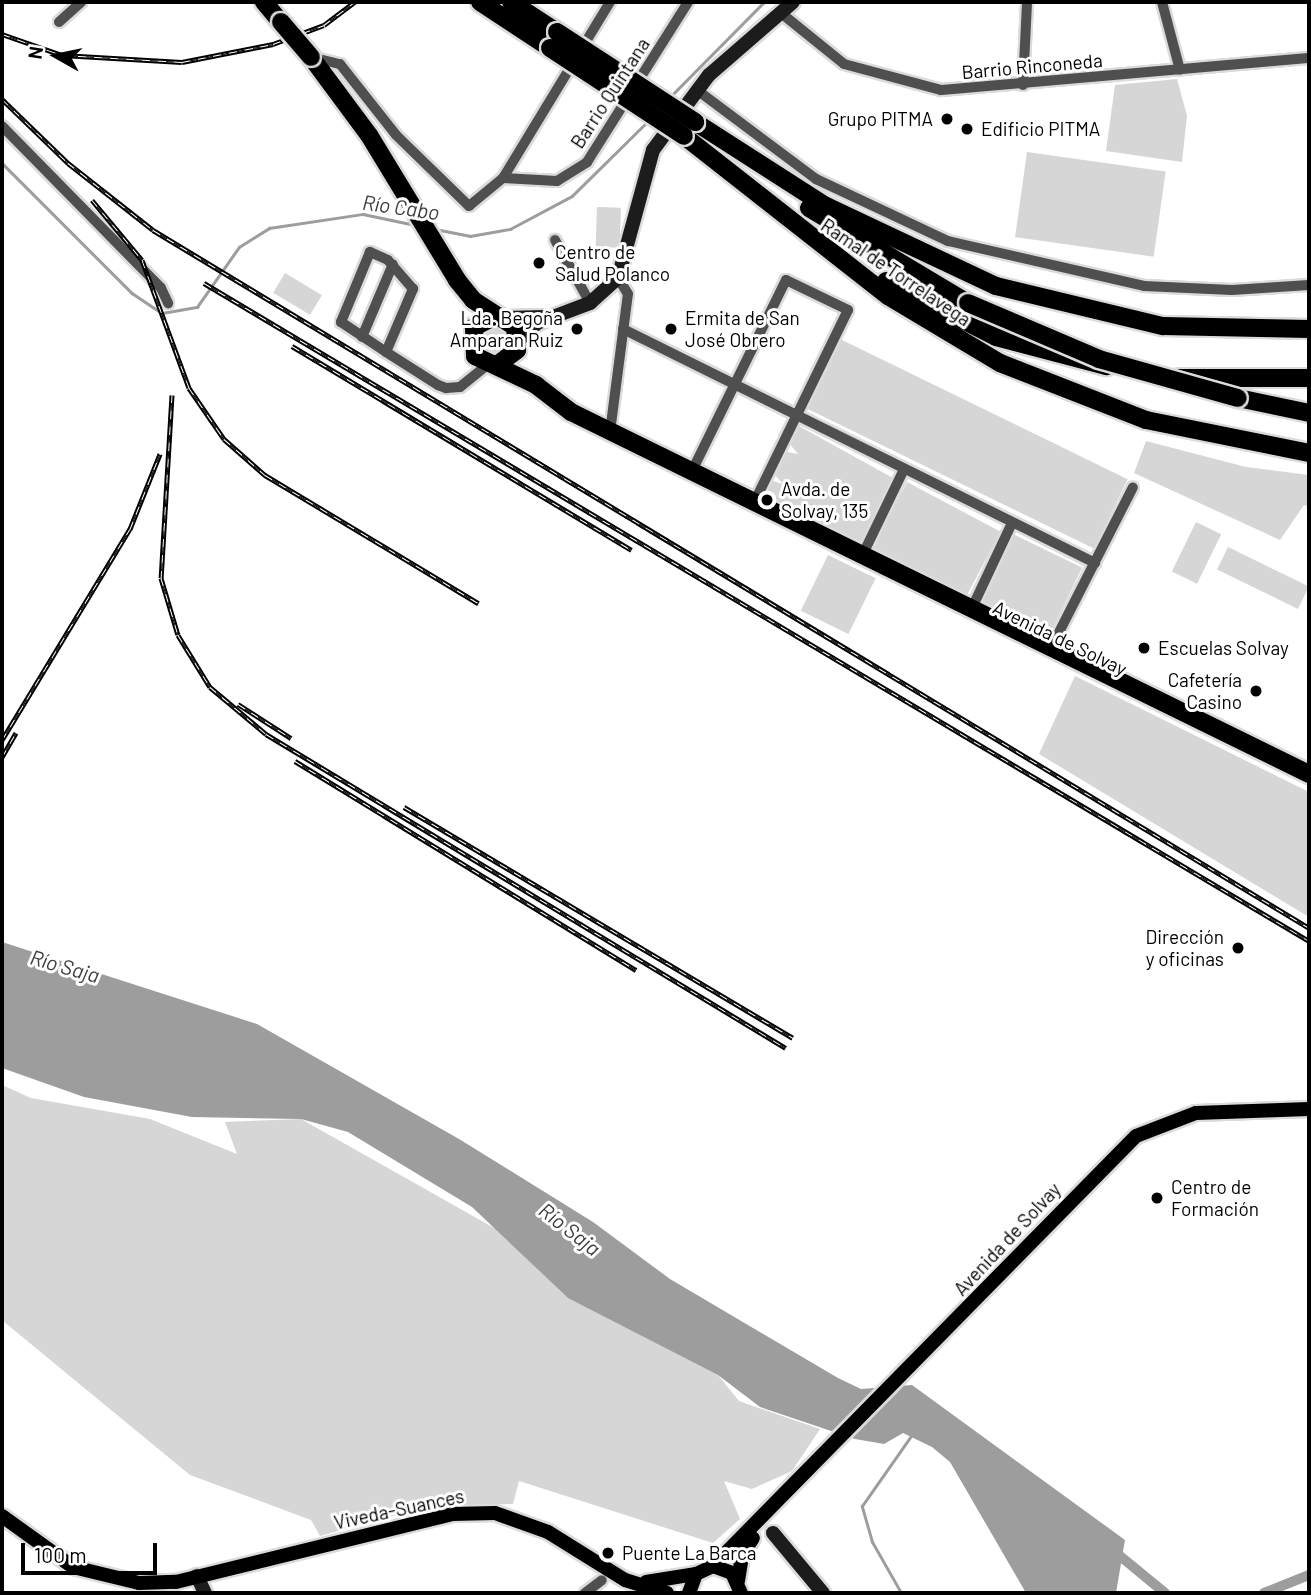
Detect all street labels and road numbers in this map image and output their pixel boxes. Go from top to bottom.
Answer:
street label: Barrio Quintana [566,33,654,153]
street label: Barrio Rinconeda [961,48,1103,84]
street label: Ramal de Torrelavega [817,213,975,331]
street label: Avenida de Solvay [989,596,1131,680]
street label: Avenida de Solvay [949,1178,1065,1300]
street label: Viveda-Suances [332,1484,466,1534]

